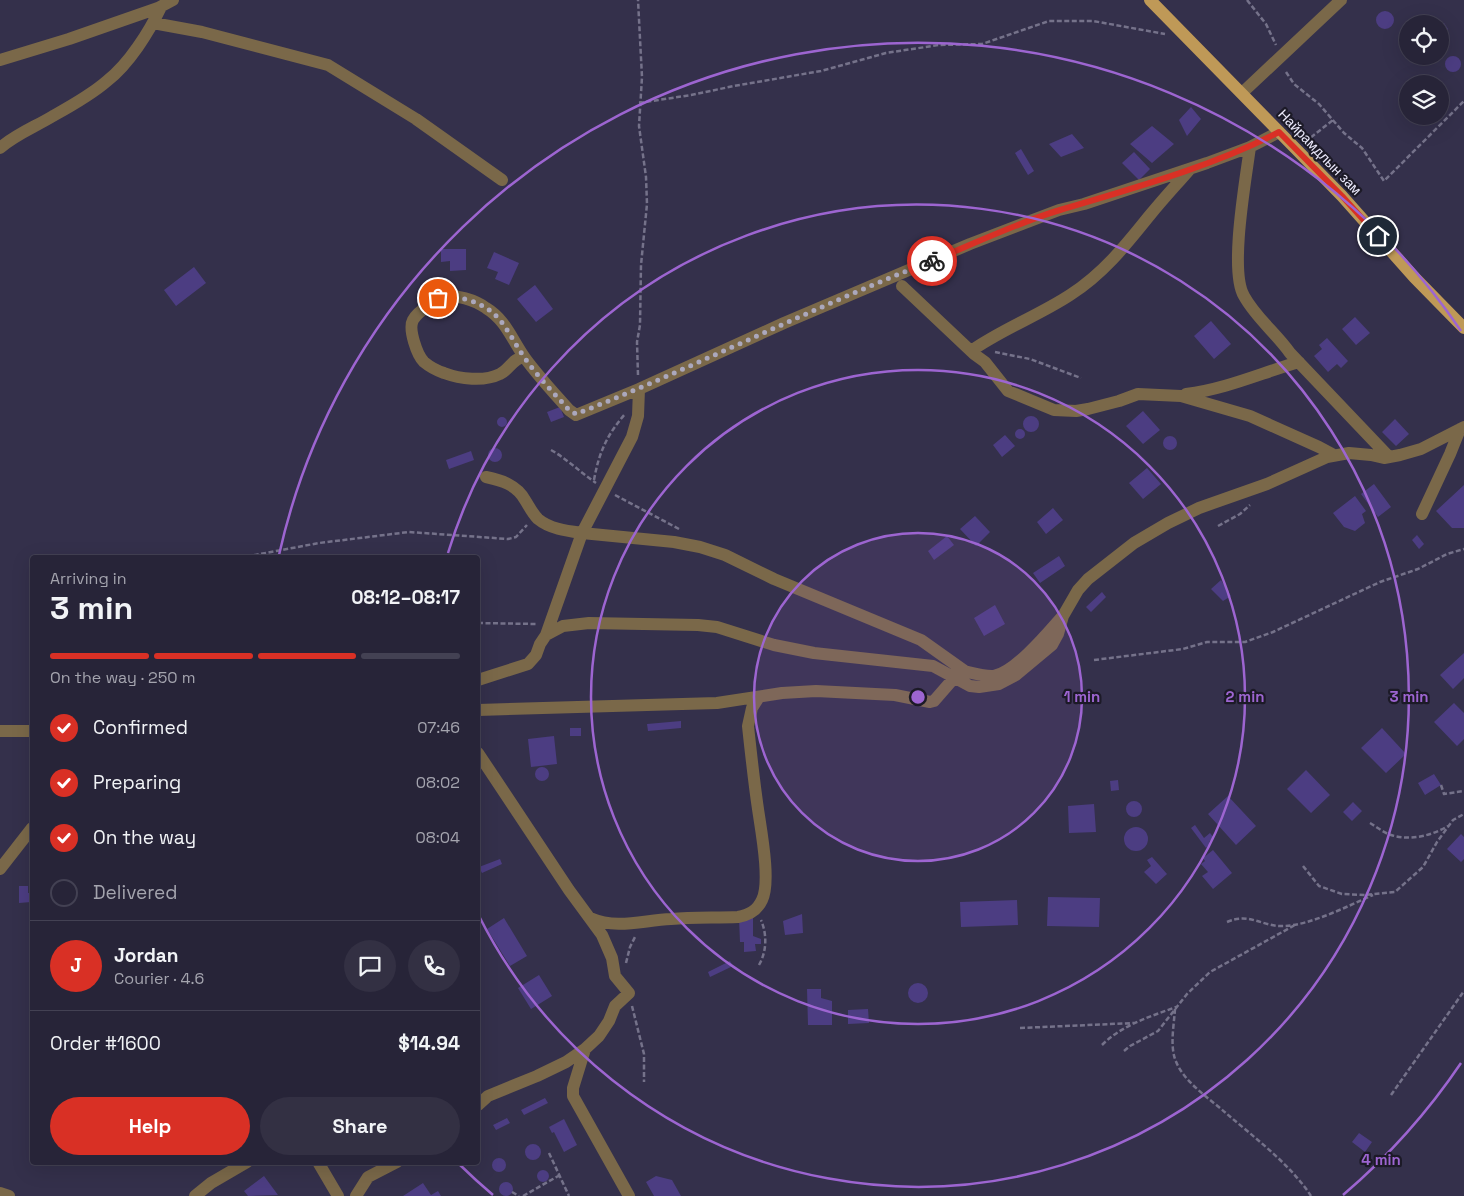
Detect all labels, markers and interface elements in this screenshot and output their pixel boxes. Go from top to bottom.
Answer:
map controls [1399,15,1449,125]
button: locate [1399,15,1449,65]
button: layers [1399,75,1449,125]
street label: Найрамдлын зам [1274,105,1366,199]
pin [1357,215,1399,257]
icon: home [1364,222,1392,250]
courier [907,236,957,286]
icon: bike [918,247,946,275]
pin [417,277,459,319]
icon: bag [424,284,452,312]
text: Arriving in [50,568,127,589]
text: 08:12–08:17 [351,585,460,610]
text: 3 min [50,588,133,628]
text: On the way · 250 m [50,667,195,688]
text: 1 min [1064,687,1100,706]
text: 2 min [1226,687,1264,706]
text: 3 min [1390,687,1428,706]
centre of rings [909,688,927,706]
icon: check [50,714,78,742]
text: Confirmed [93,715,188,740]
text: 07:46 [417,717,460,738]
icon: check [50,769,78,797]
text: Preparing [93,770,181,795]
text: 08:02 [416,772,460,793]
icon: check [50,824,78,852]
text: On the way [93,825,196,850]
text: 08:04 [415,827,460,848]
text: Delivered [93,880,178,905]
button: chat [344,940,396,992]
button: phone [408,940,460,992]
text: Jordan [114,943,179,968]
text: J [70,953,82,978]
text: Courier · 4.6 [114,968,204,989]
text: Order #1600 [50,1031,161,1056]
text: $14.94 [398,1031,460,1056]
button: Help [50,1097,250,1155]
button: Share [260,1097,460,1155]
text: 4 min [1361,1150,1401,1169]

